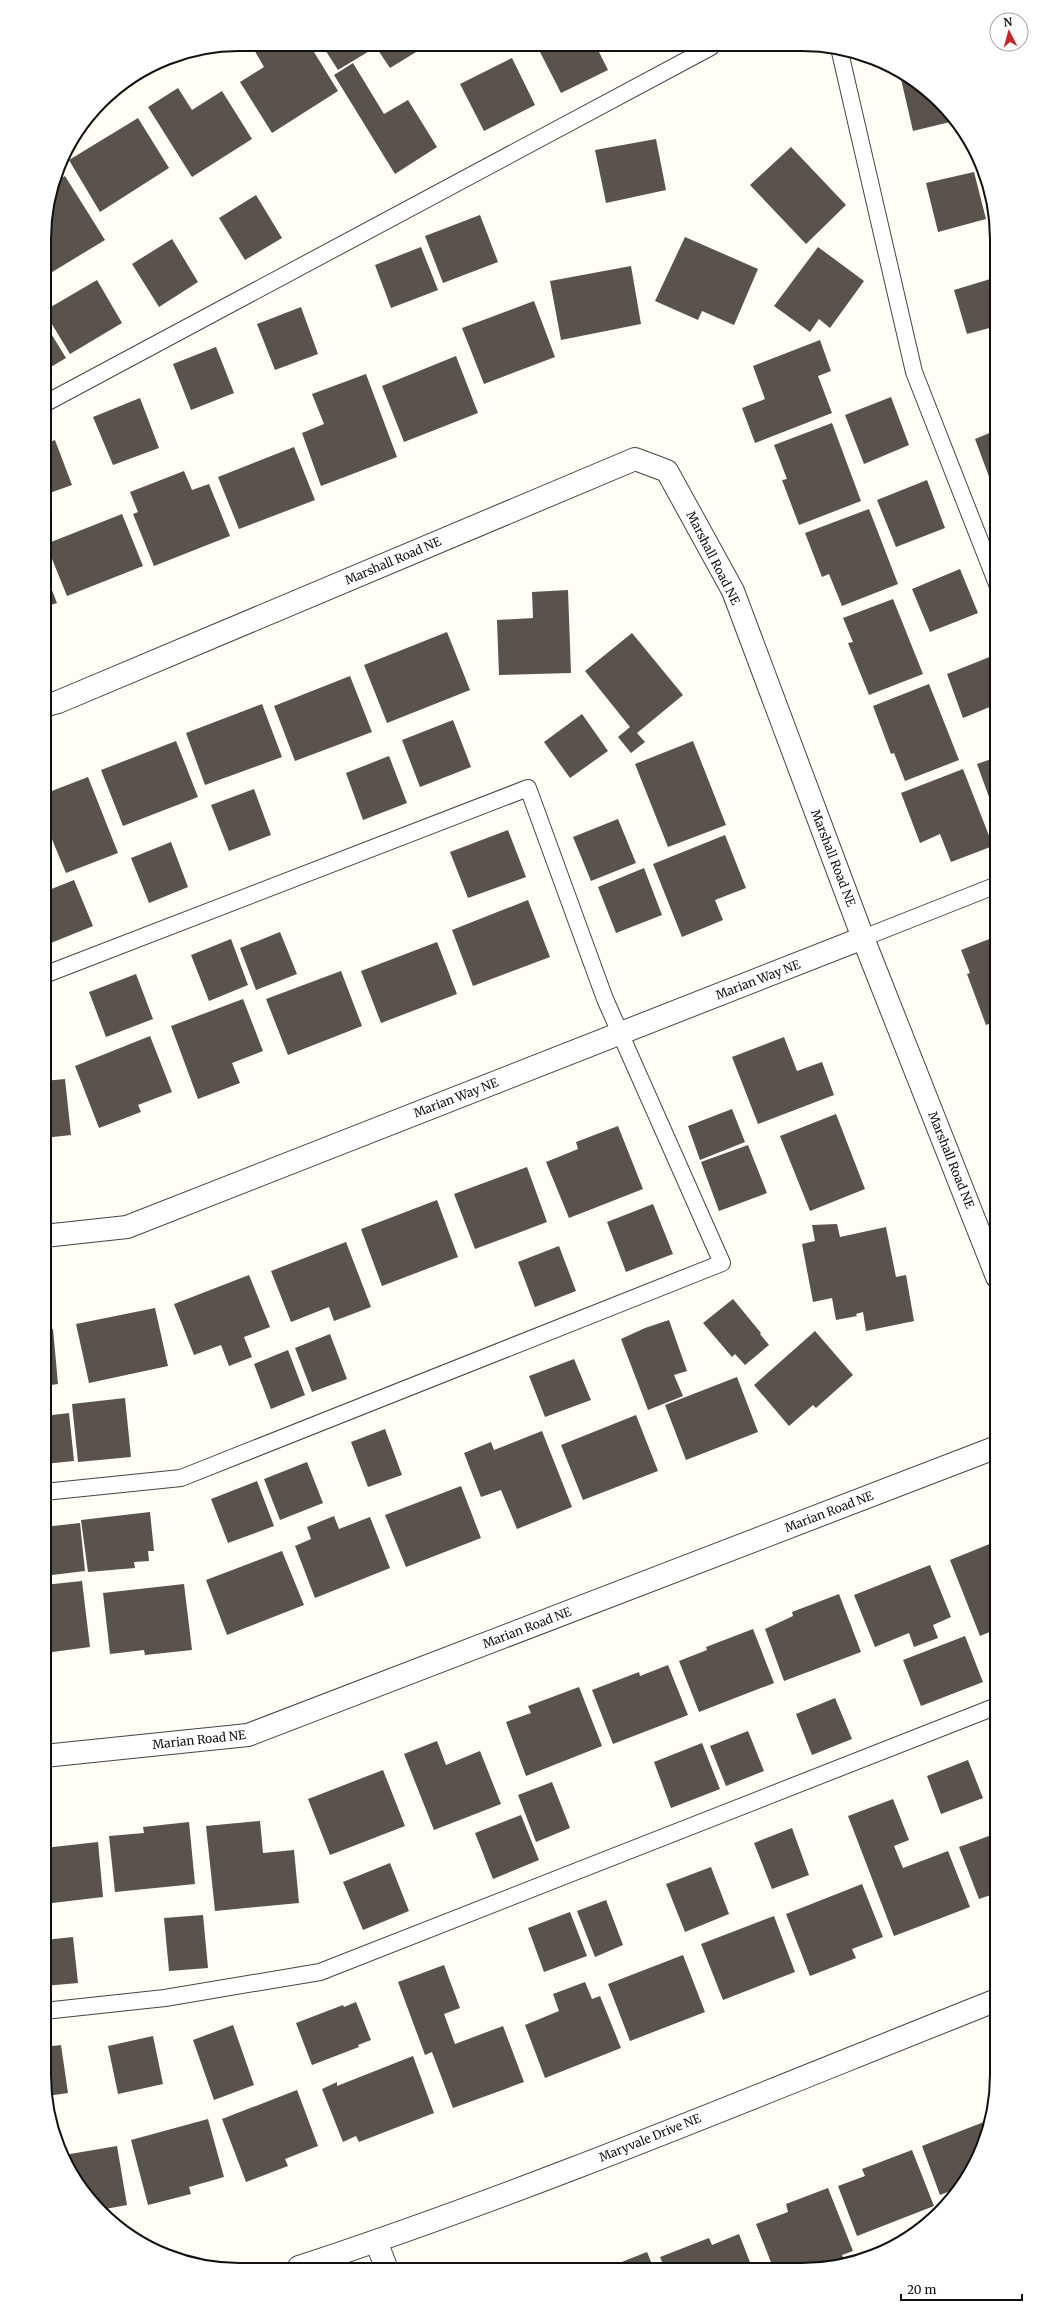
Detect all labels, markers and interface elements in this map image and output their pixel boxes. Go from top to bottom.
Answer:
north arrow [989,12,1029,52]
text: N [1003,15,1013,29]
street label: Marshall Road NE [683,509,744,607]
street label: Marshall Road NE [342,533,443,588]
street label: Marshall Road NE [808,807,859,909]
street label: Marian Way NE [713,956,803,1003]
street label: Marian Way NE [411,1074,501,1121]
street label: Marshall Road NE [925,1109,978,1211]
street label: Marian Road NE [782,1488,876,1535]
street label: Marian Road NE [480,1604,574,1651]
street label: Marian Road NE [152,1727,247,1752]
street label: Maryvale Drive NE [597,2110,703,2165]
scale bar [901,2276,1022,2302]
text: 20 m [907,2282,936,2297]

